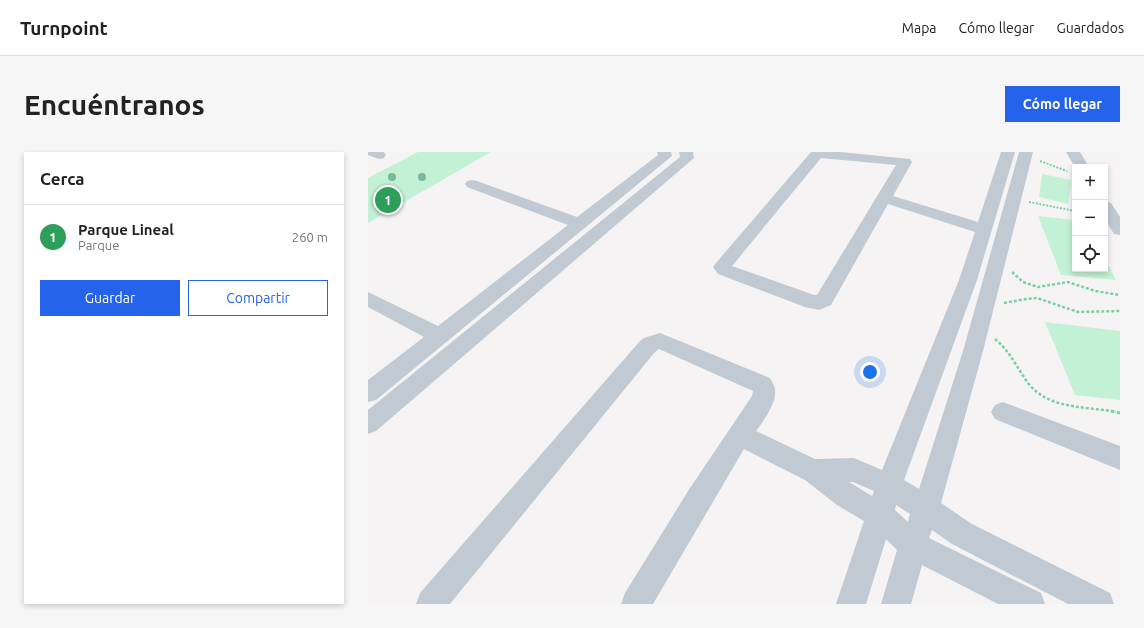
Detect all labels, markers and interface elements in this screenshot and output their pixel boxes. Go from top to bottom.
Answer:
text: Turnpoint [20,17,108,39]
text: Mapa [902,20,937,36]
text: Cómo llegar [959,20,1034,36]
text: Guardados [1056,20,1124,36]
button: Cómo llegar [1005,86,1120,122]
text: Encuéntranos [24,89,205,120]
map controls [1072,164,1108,272]
button: + [1072,164,1108,200]
text: Cerca [40,169,85,188]
pin: 1 [375,185,401,215]
button: − [1072,200,1108,236]
text: Parque Lineal [78,221,174,238]
text: 1 [49,230,57,244]
text: 260 m [292,230,328,244]
button: locate [1072,236,1108,272]
text: Parque [78,238,119,252]
button: Guardar [40,280,180,316]
button: Compartir [188,280,328,316]
your location [860,362,880,382]

